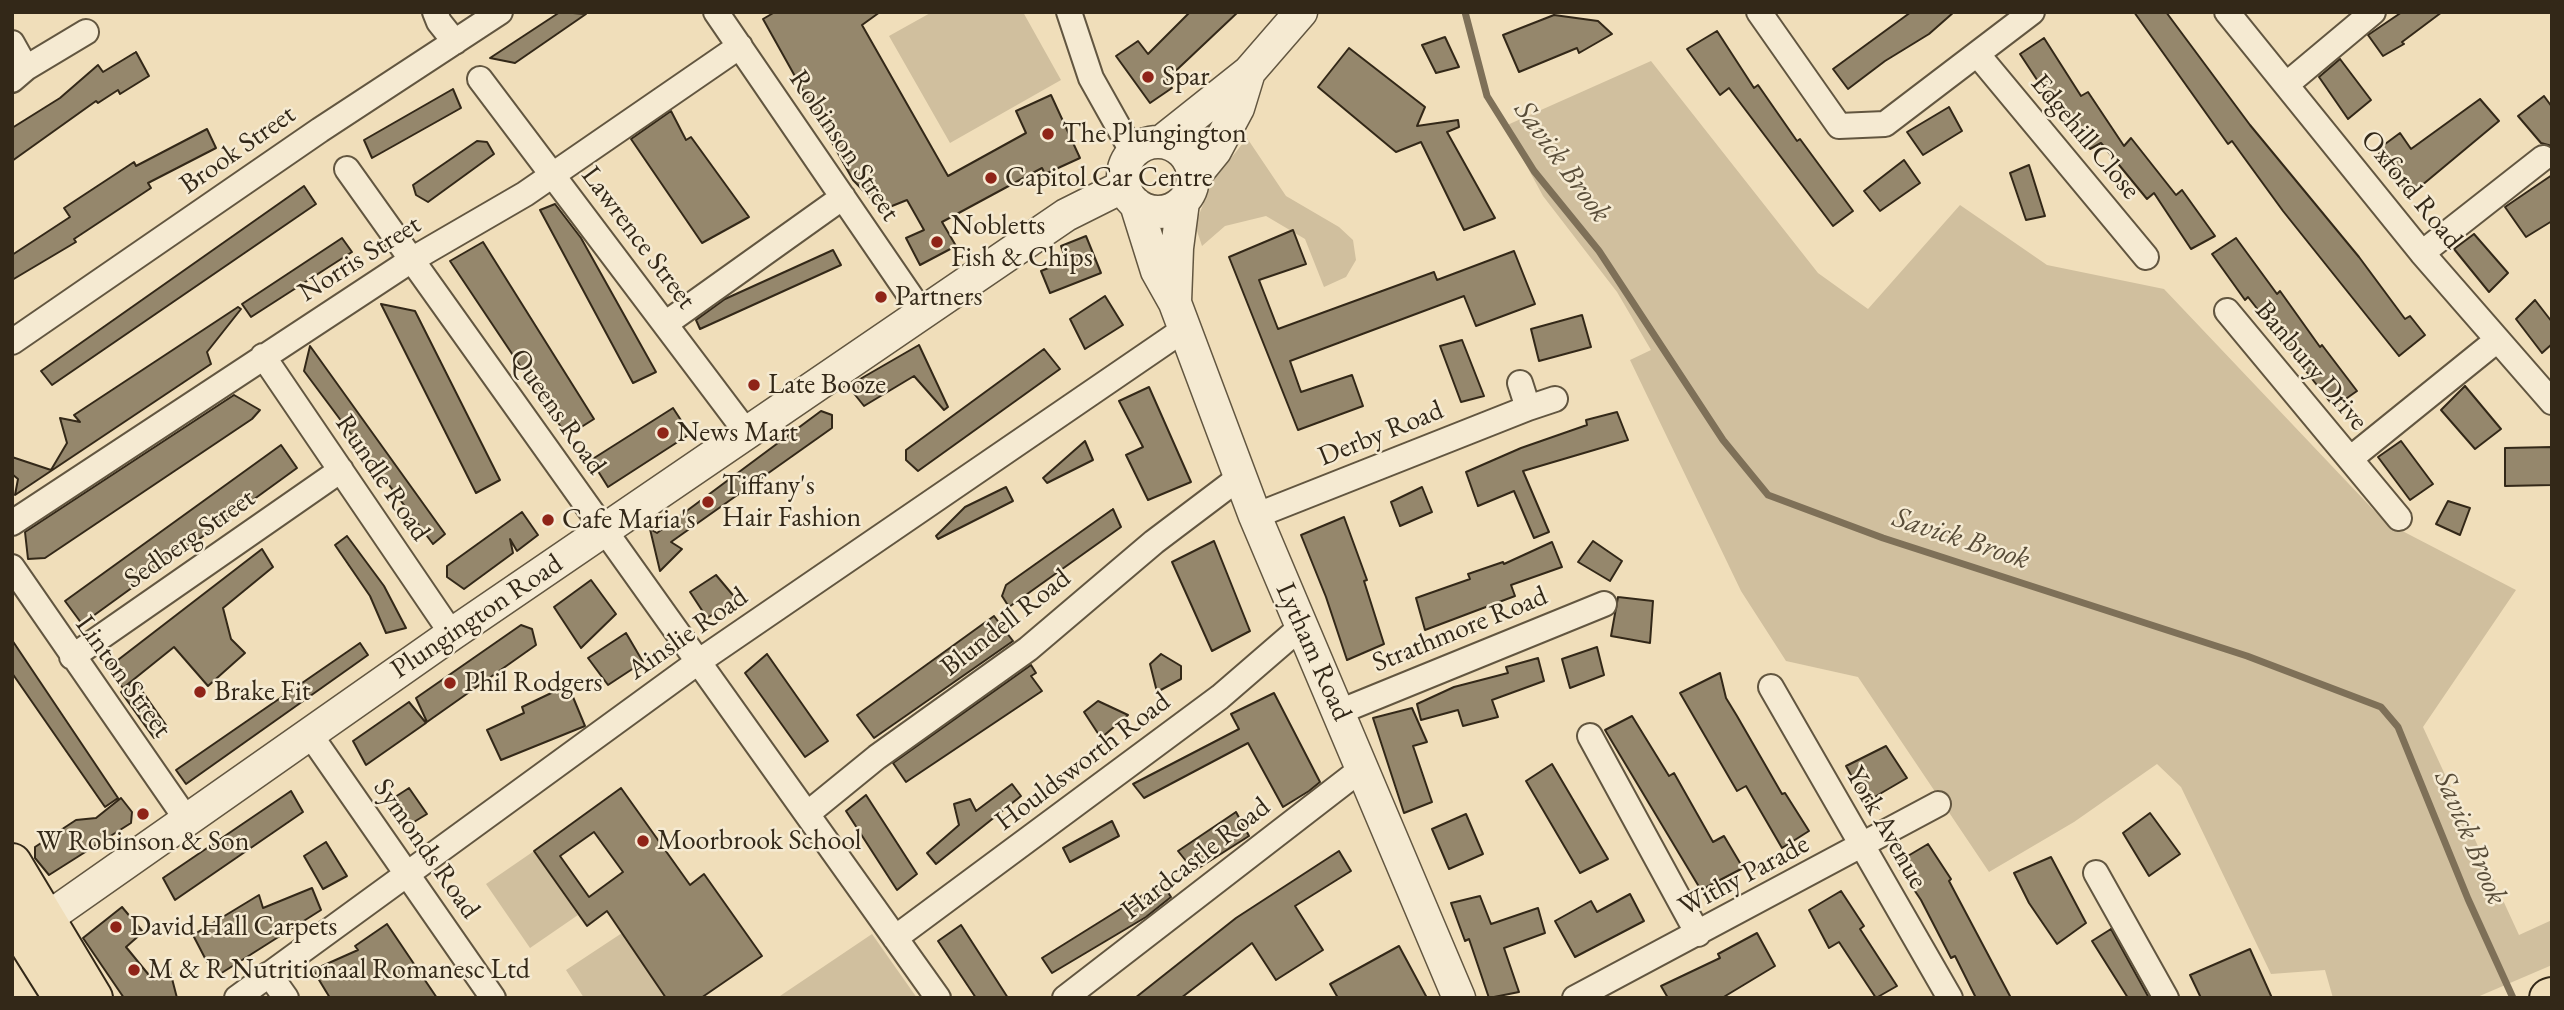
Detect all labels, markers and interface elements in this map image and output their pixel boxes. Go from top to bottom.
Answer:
place label: Spar [1162,60,1210,94]
street label: Robinson Street [781,64,907,228]
street label: Edgehill Close [2023,68,2147,206]
marker: Spar [1140,69,1156,85]
water label: Savick Brook [1506,94,1618,230]
street label: Brook Street [174,98,302,202]
place label: The Plungington [1062,117,1247,151]
street label: Oxford Road [2353,124,2469,256]
marker: The Plungington [1040,126,1056,142]
street label: Lawrence Street [573,160,703,316]
place label: Capitol Car Centre [1005,161,1213,195]
marker: Capitol Car Centre [983,170,999,186]
street label: Norris Street [293,208,427,310]
place label: Nobletts Fish & Chips [951,209,1093,275]
marker: Nobletts Fish & Chips [929,234,945,250]
place label: Partners [895,280,982,314]
marker: Partners [873,289,889,305]
street label: Banbury Drive [2247,294,2375,438]
street label: Queens Road [501,343,613,481]
place label: Late Booze [768,368,886,402]
marker: Late Booze [746,377,762,393]
street label: Derby Road [1314,394,1448,474]
street label: Rundle Road [327,408,437,548]
place label: News Mart [677,416,798,450]
marker: News Mart [655,425,671,441]
place label: Tiffany's Hair Fashion [722,469,861,535]
street label: Sedberg Street [118,482,262,596]
marker: Tiffany's Hair Fashion [700,494,716,510]
water label: Savick Brook [1888,500,2034,578]
place label: Cafe Maria's [562,503,696,537]
marker: Cafe Maria's [540,512,556,528]
street label: Plungington Road [385,547,569,687]
street label: Blundell Road [934,562,1078,684]
street label: Lytham Road [1268,578,1358,726]
street label: Ainslie Road [622,580,754,688]
street label: Strathmore Road [1368,580,1552,680]
street label: Linton Street [68,609,178,745]
place label: Phil Rodgers [464,666,603,700]
place label: Brake Fit [214,675,311,709]
marker: Phil Rodgers [442,675,458,691]
marker: Brake Fit [192,684,208,700]
street label: Houldsworth Road [989,685,1177,839]
street label: York Avenue [1838,761,1934,895]
water label: Savick Brook [2426,766,2514,910]
street label: Symonds Road [365,773,487,925]
street label: Hardcastle Road [1115,791,1277,927]
marker: W Robinson & Son [135,806,151,822]
place label: Moorbrook School [657,824,861,858]
place label: W Robinson & Son [37,825,249,859]
street label: Withy Parade [1673,828,1815,924]
marker: Moorbrook School [635,833,651,849]
place label: David Hall Carpets [130,910,337,944]
marker: David Hall Carpets [108,919,124,935]
place label: M & R Nutritionaal Romanesc Ltd [148,953,530,987]
marker: M & R Nutritionaal Romanesc Ltd [126,962,142,978]

